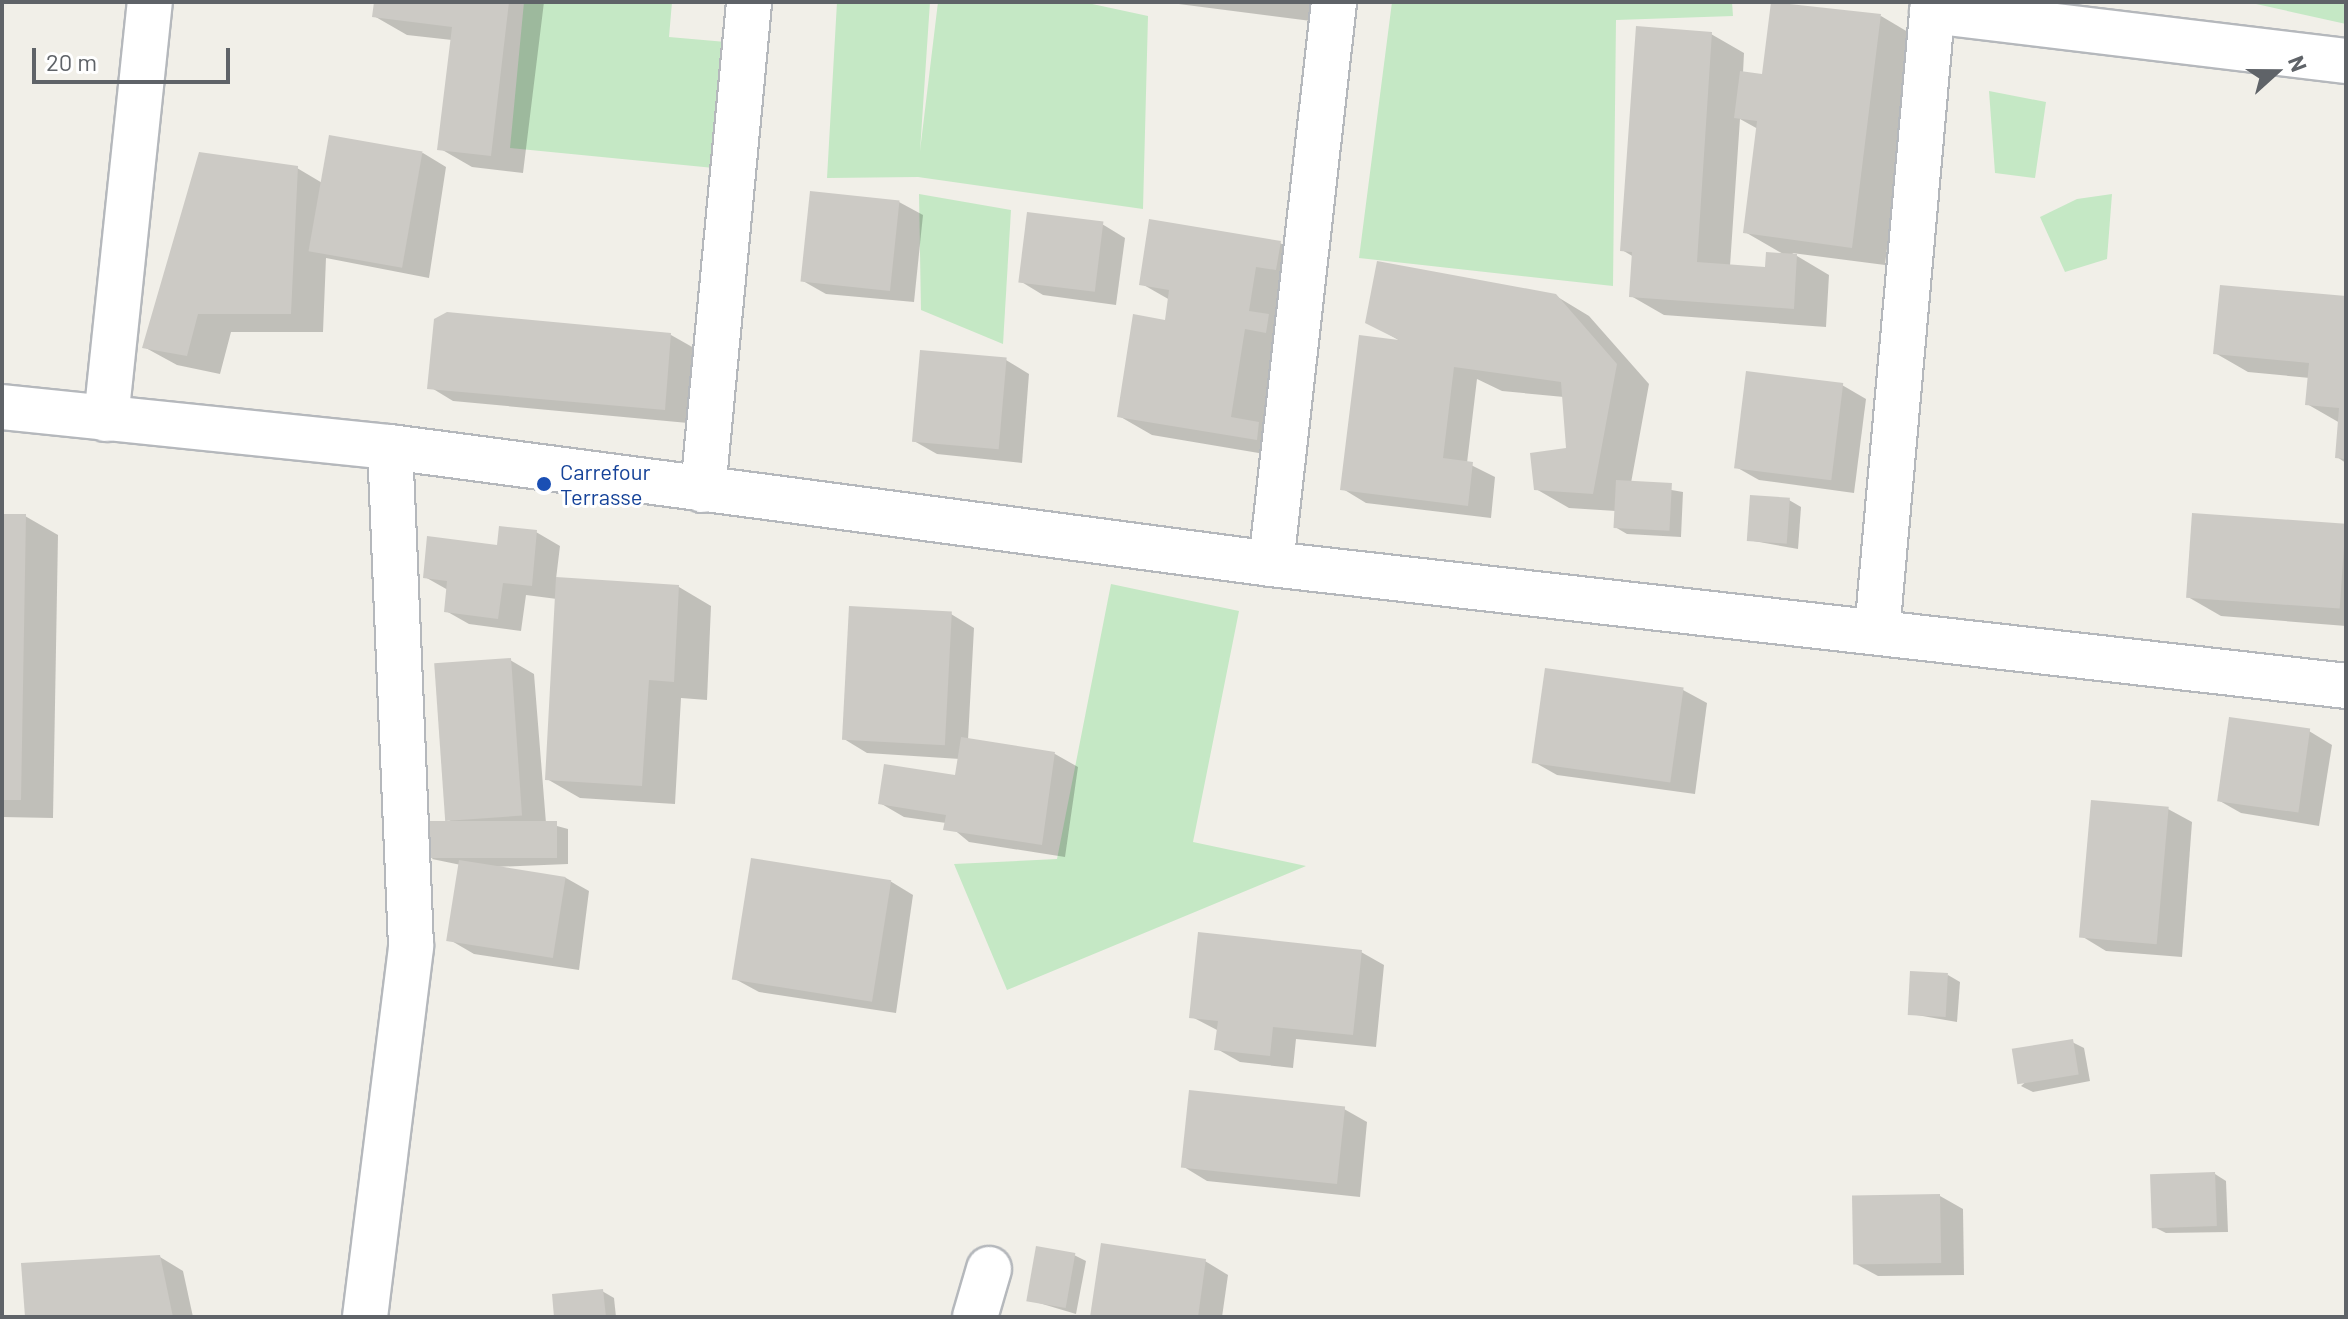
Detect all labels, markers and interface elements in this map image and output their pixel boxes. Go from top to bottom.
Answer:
scale bar [36,32,234,82]
north arrow [2236,32,2316,112]
text: 20 m [46,47,97,76]
text: N [2284,52,2313,75]
place label: Carrefour Terrasse [560,458,651,510]
marker: Carrefour Terrasse [535,475,553,493]

